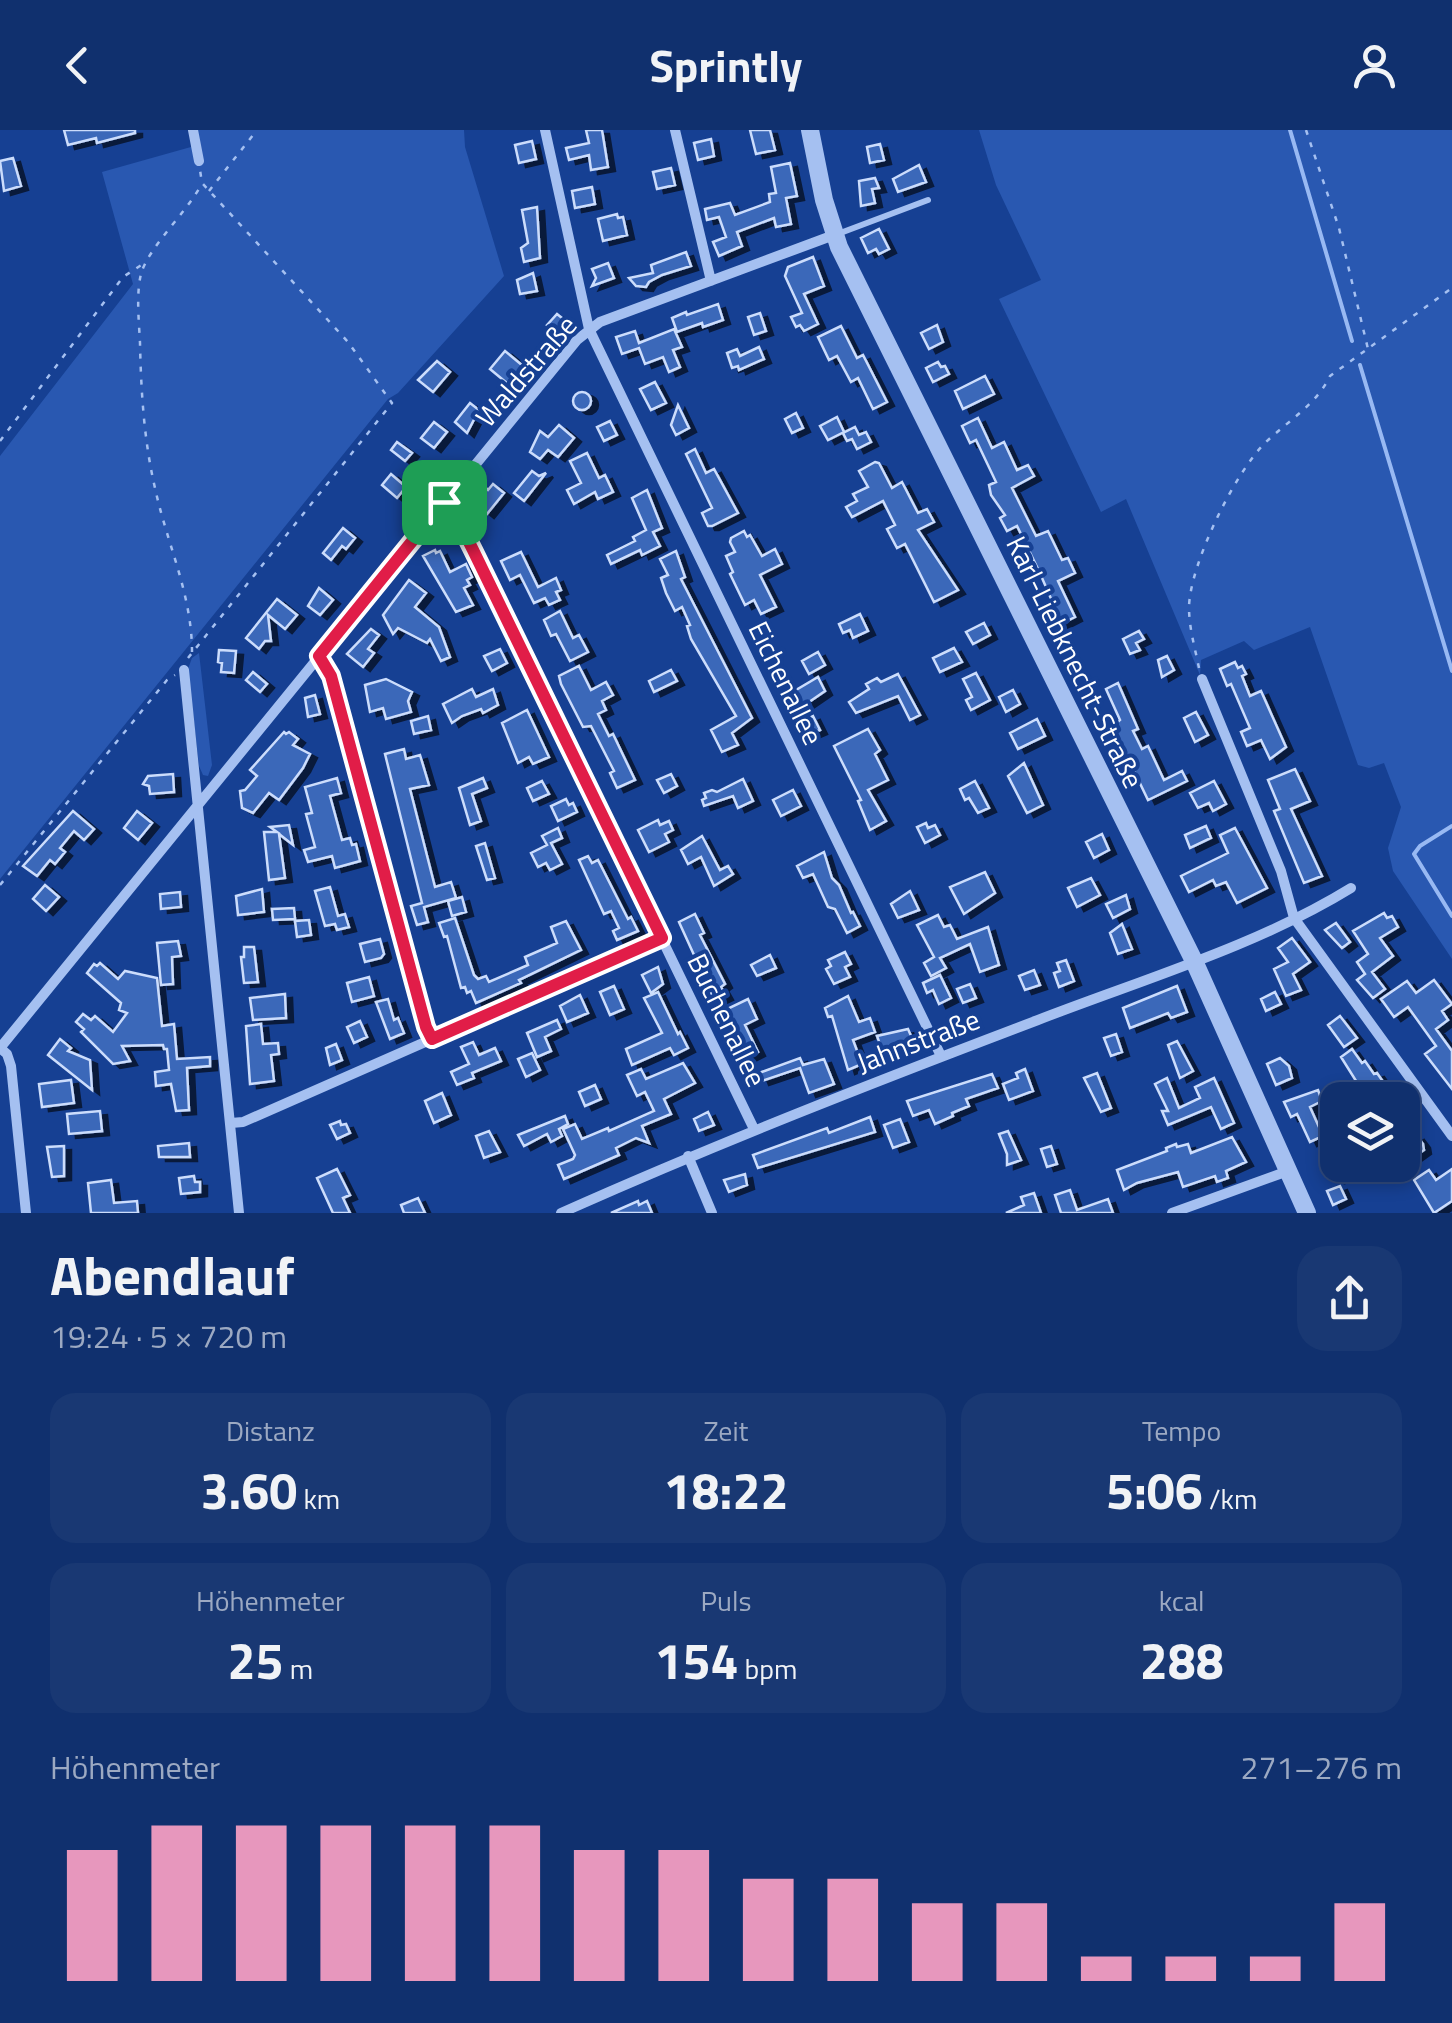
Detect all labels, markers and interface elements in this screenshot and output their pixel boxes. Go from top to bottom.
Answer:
text: Sprintly [649,31,803,99]
icon: back [50,38,105,93]
icon: person [1347,38,1402,93]
street label: Waldstraße [465,305,587,436]
pin [402,460,487,545]
icon: arrive [417,475,472,530]
street label: Karl-Liebknecht-Straße [996,528,1155,795]
street label: Eichenallee [738,613,835,752]
street label: Buchenallee [677,946,778,1094]
street label: Jahnstraße [850,997,986,1084]
map controls [1320,1082,1420,1182]
button: layers [1320,1082,1420,1182]
text: Abendlauf [50,1233,295,1316]
button: share [1297,1246,1402,1351]
text: 19:24 · 5 × 720 m [50,1312,287,1360]
text: Distanz [226,1409,315,1452]
text: Zeit [704,1409,748,1452]
text: Tempo [1142,1409,1221,1452]
text: 3.60 [200,1452,297,1528]
text: 18:22 [664,1452,788,1528]
text: 5:06 [1106,1452,1203,1528]
text: km [297,1477,340,1520]
text: /km [1203,1477,1257,1520]
text: Höhenmeter [196,1579,345,1622]
text: Puls [701,1579,751,1622]
text: kcal [1159,1579,1205,1622]
text: 25 [228,1622,284,1698]
text: 154 [654,1622,738,1698]
text: 288 [1140,1622,1224,1698]
text: m [284,1647,313,1690]
text: bpm [738,1647,798,1690]
text: Höhenmeter [50,1743,220,1791]
text: 271–276 m [1240,1743,1402,1791]

